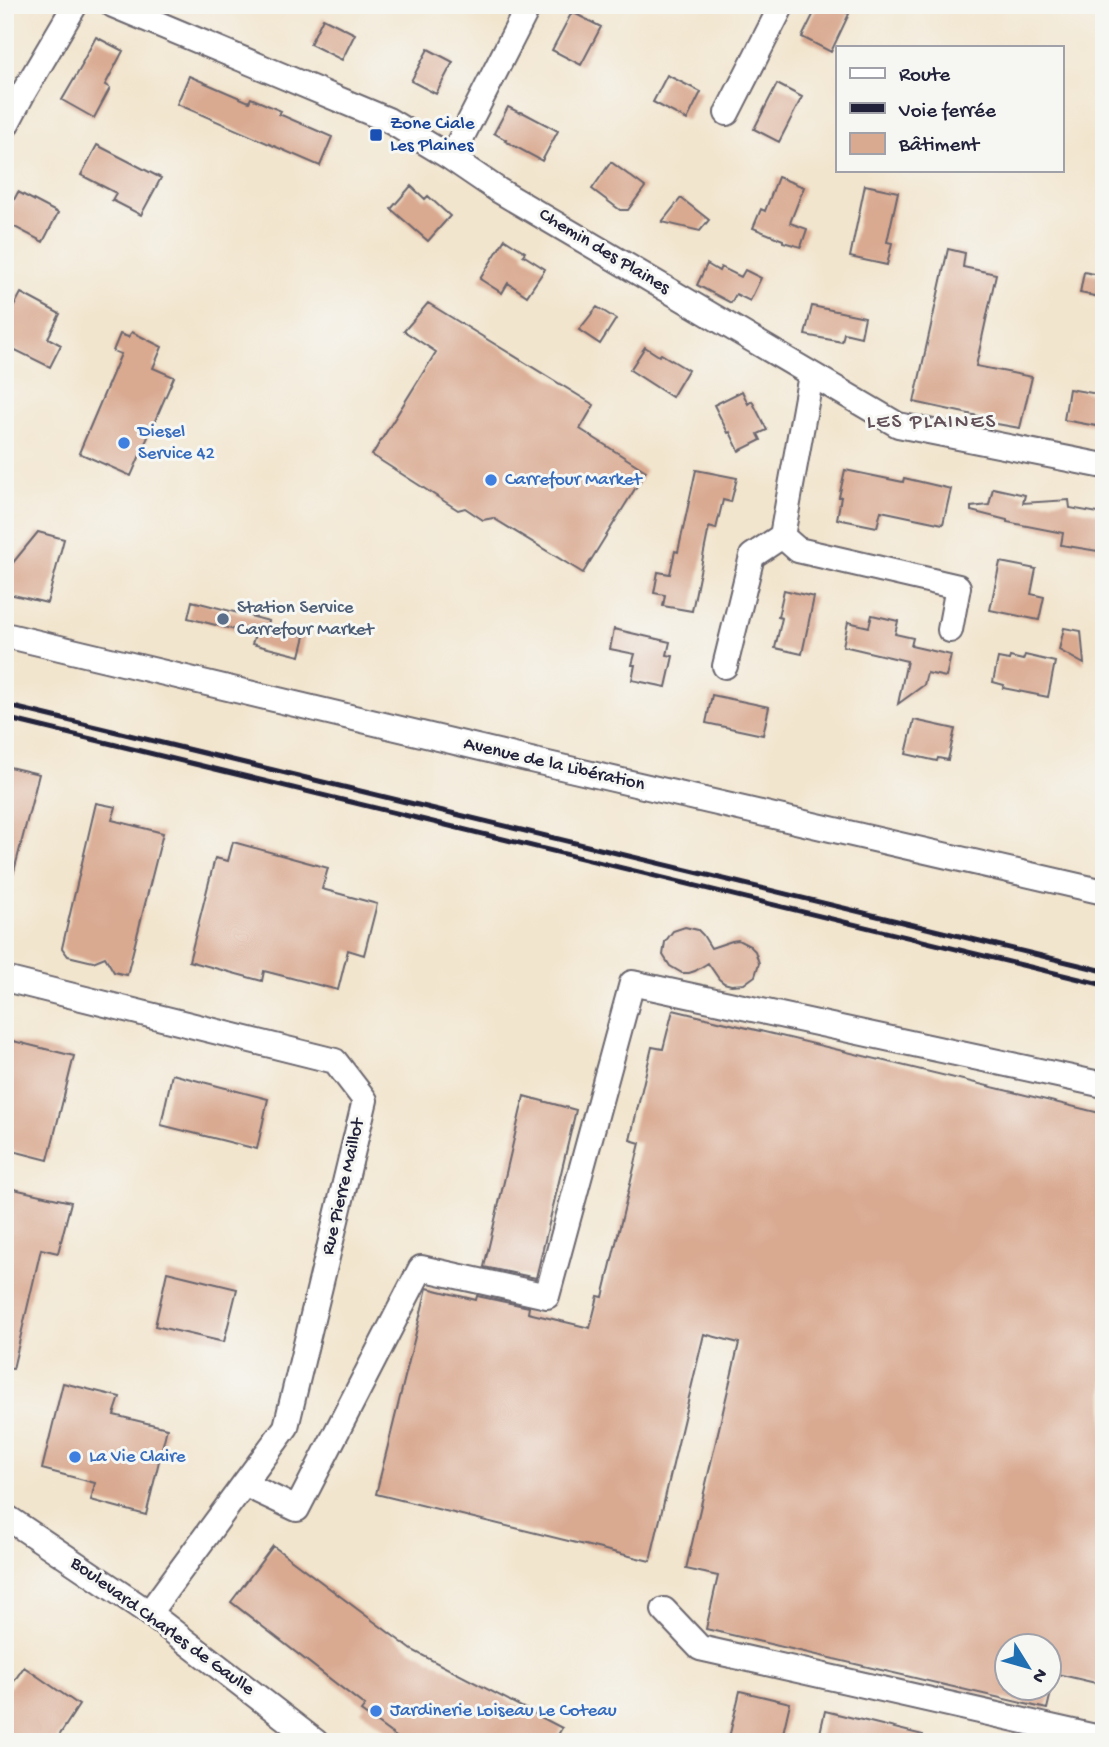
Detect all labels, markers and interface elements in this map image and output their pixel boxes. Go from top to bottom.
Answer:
legend [836,46,1064,172]
text: Route [899,64,951,89]
text: Voie ferrée [898,100,997,125]
place label: Zone Ciale Les Plaines [390,113,475,158]
marker: Zone Ciale Les Plaines [368,127,384,143]
text: Bâtiment [898,134,981,159]
street label: Chemin des Plaines [534,204,675,301]
district label: LES PLAINES [867,411,997,436]
place label: Diesel Service 42 [136,421,215,466]
marker: Diesel Service 42 [116,435,132,451]
place label: Carrefour Market [505,469,644,492]
marker: Carrefour Market [483,472,499,488]
place label: Station Service Carrefour Market [237,597,376,642]
marker: Station Service Carrefour Market [215,611,231,627]
street label: Avenue de la Libération [461,733,647,797]
street label: Rue Pierre Maillot [317,1114,371,1257]
place label: La Vie Claire [89,1446,186,1469]
marker: La Vie Claire [67,1449,83,1465]
street label: Boulevard Charles de Gaulle [65,1552,259,1702]
north arrow [993,1632,1064,1702]
text: N [1026,1663,1052,1687]
place label: Jardinerie Loiseau Le Coteau [390,1700,617,1723]
marker: Jardinerie Loiseau Le Coteau [368,1703,384,1719]

